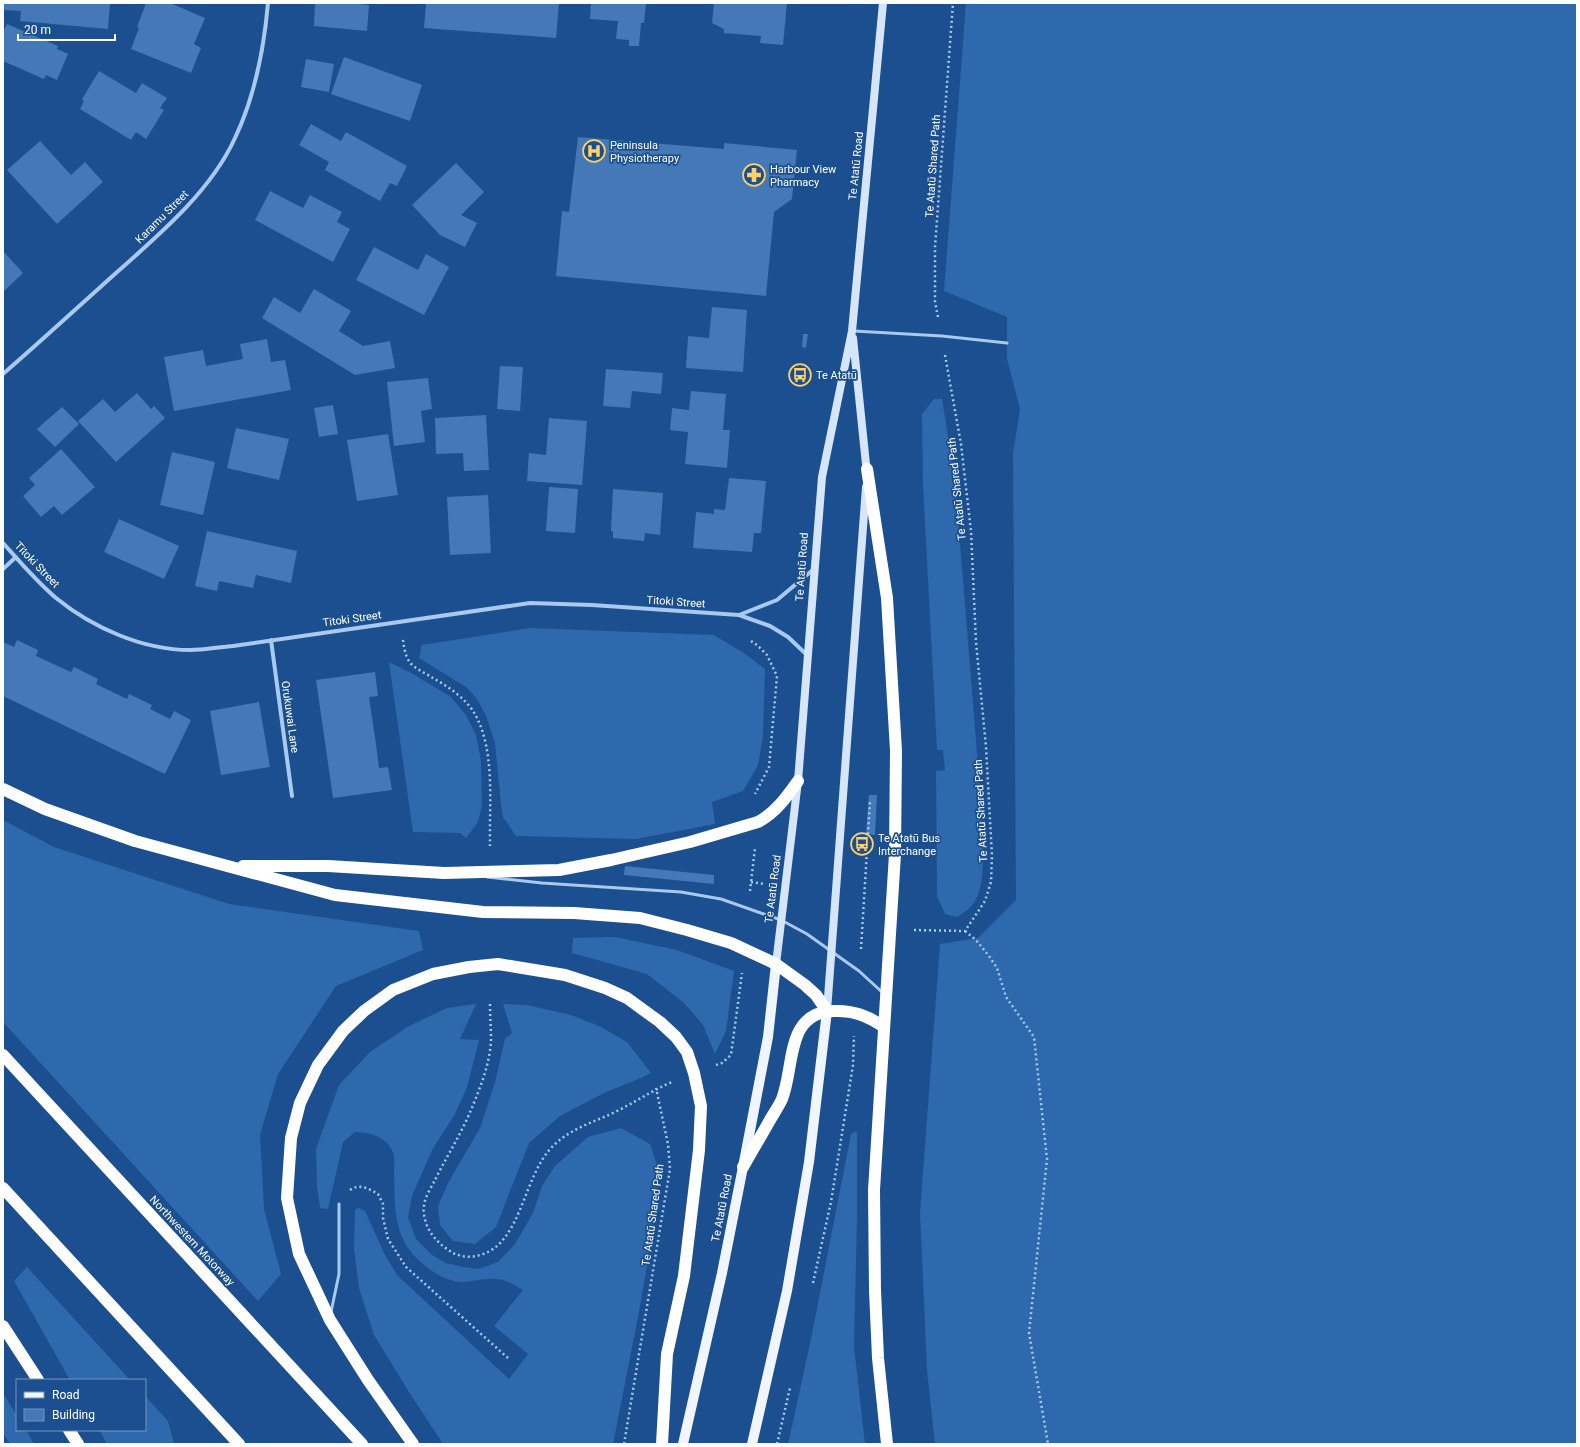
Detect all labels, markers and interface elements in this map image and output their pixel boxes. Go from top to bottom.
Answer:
scale bar [18,16,115,42]
text: 20 m [24,23,51,37]
street label: Te Atatū Shared Path [923,114,943,218]
street label: Te Atatū Road [846,131,866,201]
hospital icon: Peninsula Physiotherapy [581,138,607,164]
place label: Peninsula Physiotherapy [610,139,680,165]
pharmacy icon: Harbour View Pharmacy [741,162,767,188]
place label: Harbour View Pharmacy [770,163,837,189]
street label: Karamu Street [133,187,192,246]
bus stop icon: Te Atatū [787,362,813,388]
place label: Te Atatū [816,369,857,382]
street label: Te Atatū Shared Path [945,437,969,541]
street label: Te Atatū Road [793,532,811,602]
street label: Titoki Street [12,539,62,591]
street label: Titoki Street [646,593,706,611]
street label: Titoki Street [322,608,383,630]
street label: Orukuwai Lane [279,680,302,754]
street label: Te Atatū Shared Path [972,759,990,863]
bus stop icon: Te Atatū Bus Interchange [849,831,875,857]
place label: Te Atatū Bus Interchange [878,832,941,858]
street label: Te Atatū Road [762,854,784,924]
street label: Te Atatū Shared Path [639,1163,667,1267]
street label: Te Atatū Road [709,1173,735,1243]
street label: Northwestern Motorway [147,1193,238,1289]
legend [16,1379,146,1431]
text: Road [52,1388,80,1402]
text: Building [52,1408,95,1422]

